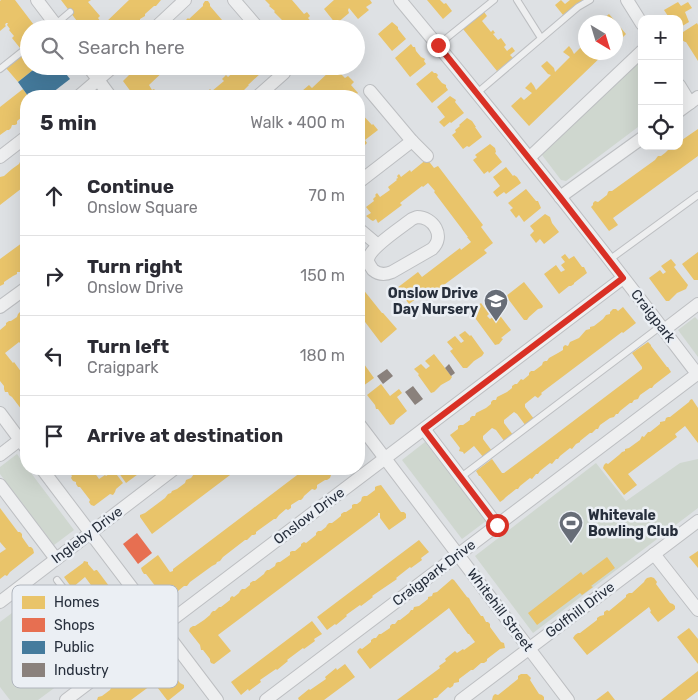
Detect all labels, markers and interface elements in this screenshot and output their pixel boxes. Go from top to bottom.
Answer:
north arrow [578,15,623,60]
map controls [638,15,683,150]
button: + [638,15,683,60]
search box [20,20,365,75]
icon: search [38,34,66,62]
route end [427,34,450,57]
text: Search here [78,36,185,59]
button: − [638,60,683,105]
button: locate [638,105,683,150]
text: 5 min [40,110,97,135]
text: Walk · 400 m [250,113,345,132]
text: Continue [87,175,174,198]
icon: ahead [40,182,68,210]
text: 70 m [308,186,345,205]
text: Onslow Square [87,198,198,217]
text: Turn right [87,255,182,278]
icon: right [40,262,68,290]
text: 150 m [300,266,345,285]
text: Onslow Drive [87,278,183,297]
place label: Onslow Drive Day Nursery [388,285,479,318]
street label: Craigpark [627,286,679,347]
school or university icon: Onslow Drive Day Nursery [483,288,509,322]
text: Turn left [87,335,169,358]
icon: left [40,342,68,370]
text: 180 m [300,346,345,365]
text: Craigpark [87,358,159,377]
icon: arrive [40,422,68,450]
text: Arrive at destination [87,424,283,447]
street label: Onslow Drive [270,484,348,548]
street label: Ingleby Drive [48,503,126,567]
place label: Whitevale Bowling Club [588,507,679,540]
sports icon: Whitevale Bowling Club [558,510,584,544]
route start [486,514,509,537]
street label: Craigpark Drive [389,536,479,610]
street label: Whitehill Street [463,565,537,655]
street label: Golfhill Drive [542,578,618,642]
legend [12,585,178,688]
text: Homes [54,594,99,611]
text: Shops [54,617,95,634]
text: Public [54,639,95,656]
text: Industry [54,662,109,679]

